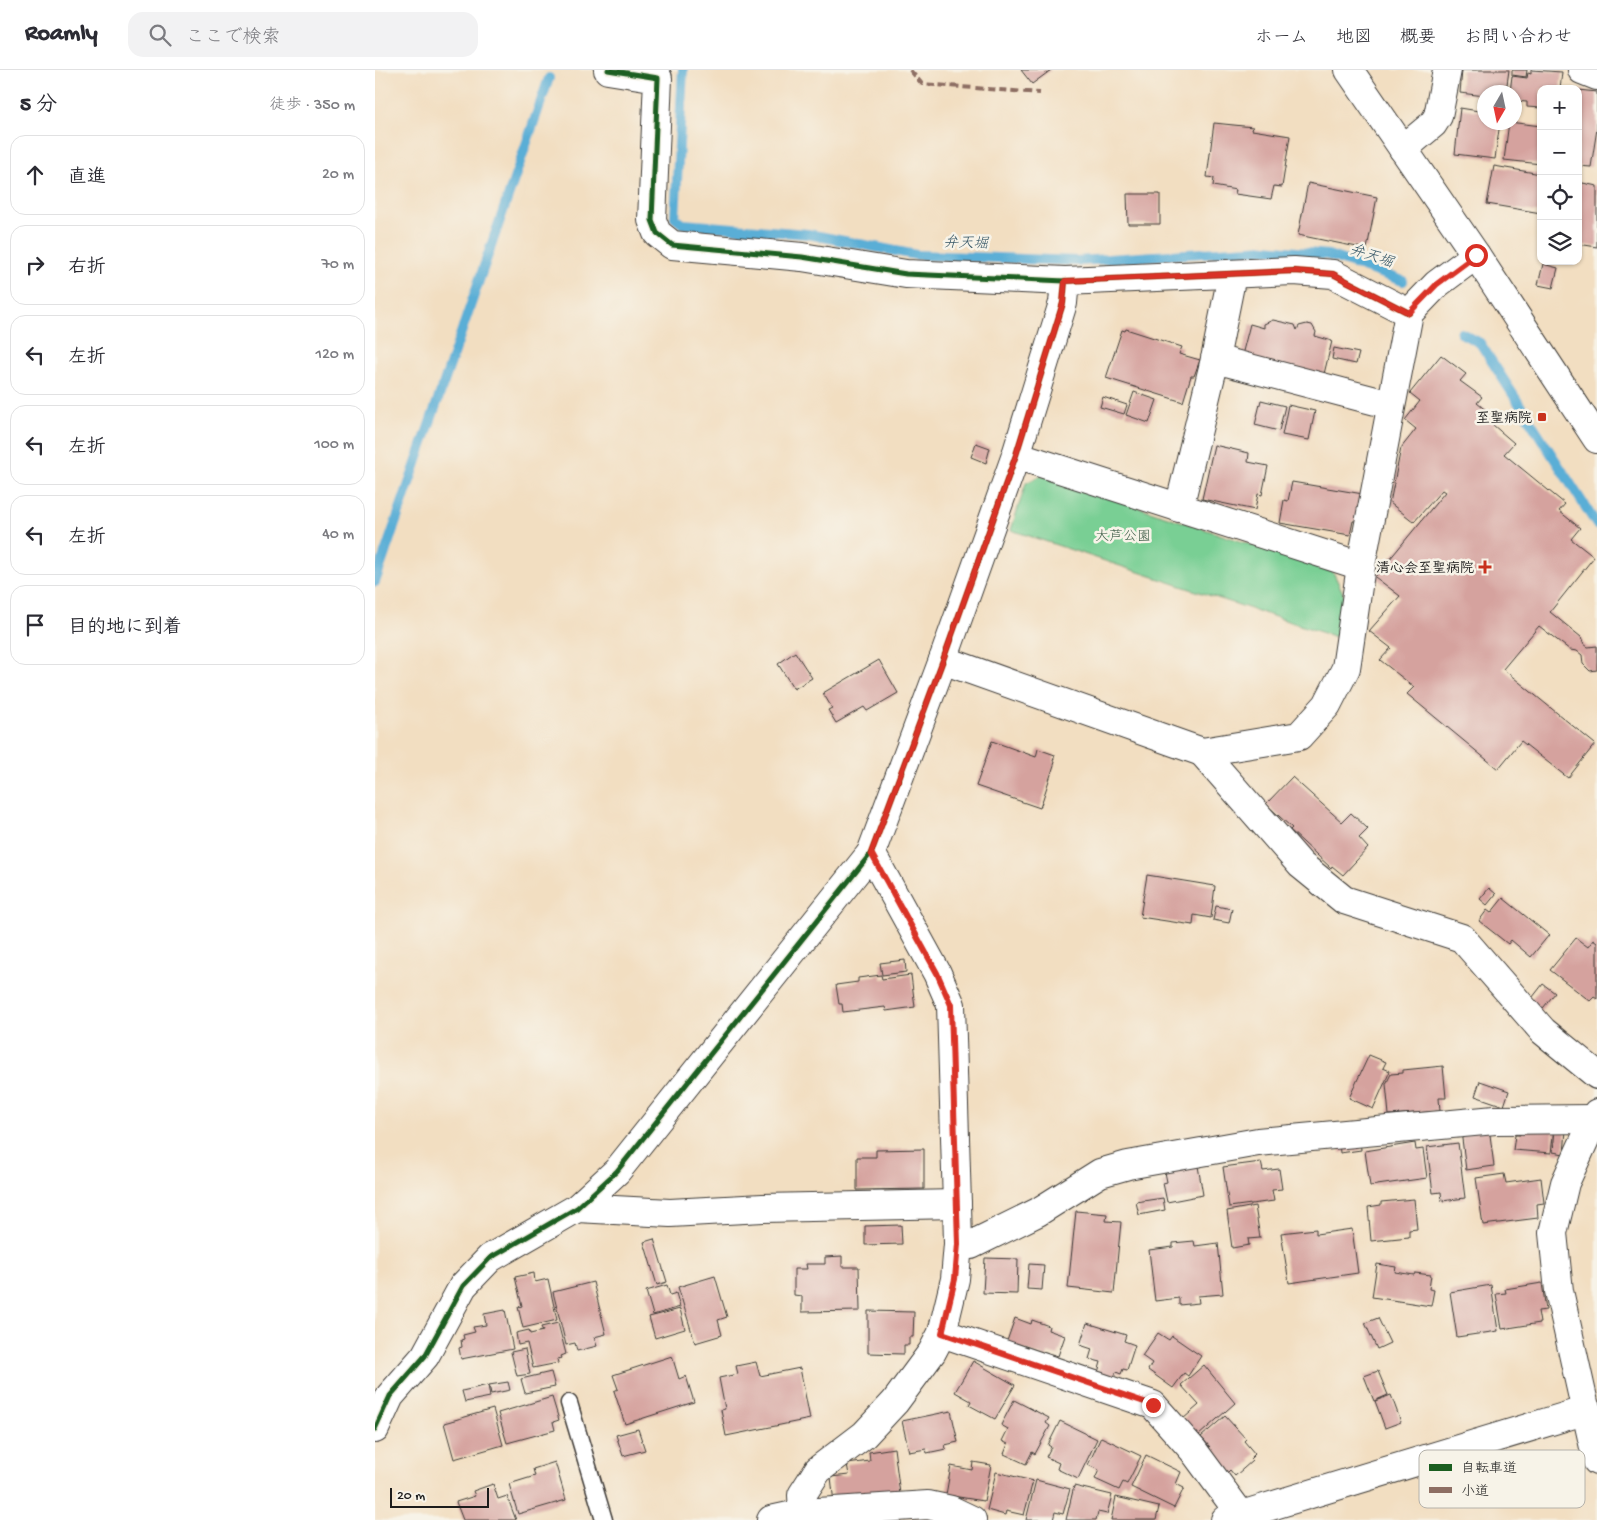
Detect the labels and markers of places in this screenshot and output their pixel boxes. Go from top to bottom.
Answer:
place label: 至聖病院 [1476,410,1532,428]
marker: 至聖病院 [1536,411,1548,423]
place label: 清心会至聖病院 [1376,560,1474,578]
marker: 清心会至聖病院 [1478,560,1492,574]

